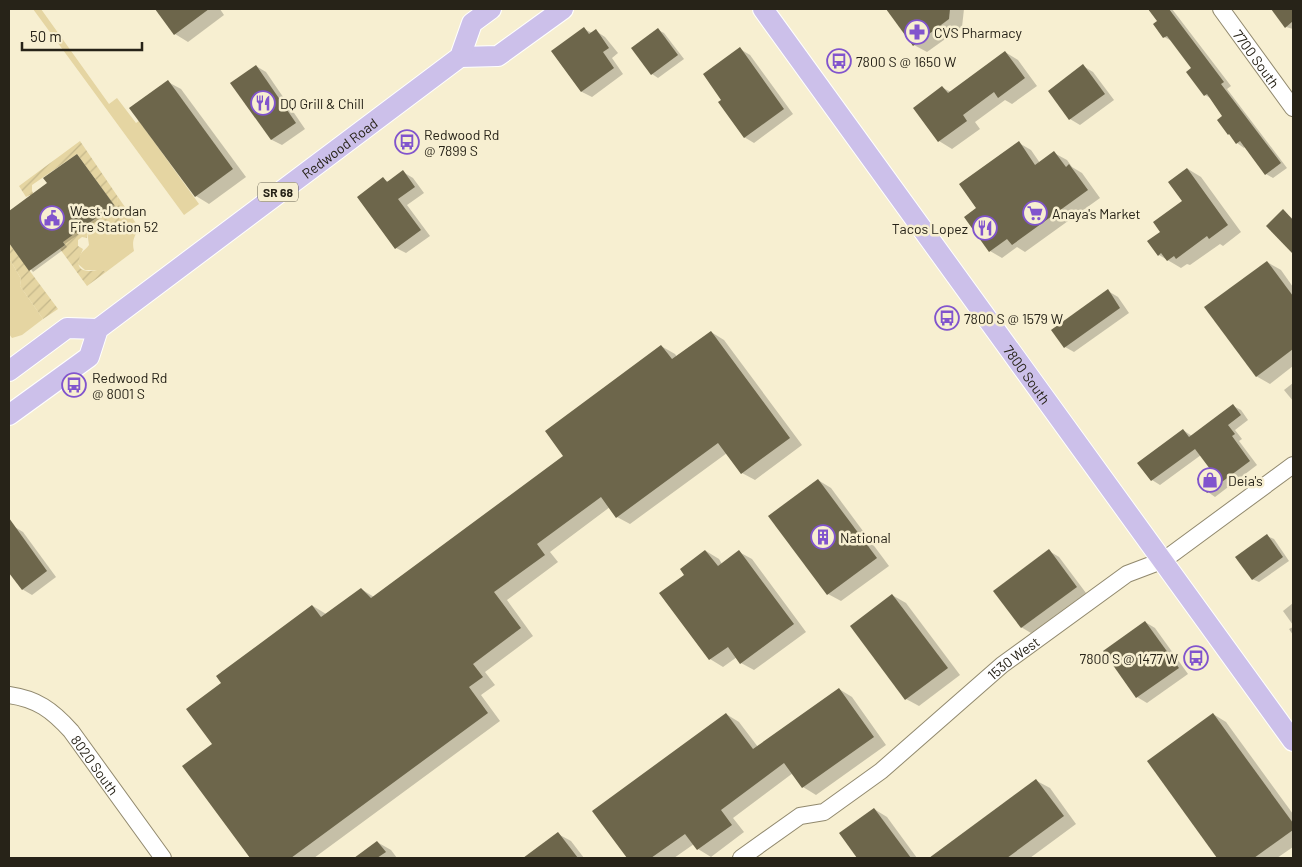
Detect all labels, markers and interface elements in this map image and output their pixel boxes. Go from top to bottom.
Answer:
pharmacy icon: CVS Pharmacy [904,19,930,45]
scale bar [22,20,142,52]
place label: CVS Pharmacy [934,24,1023,41]
street label: 7700 South [1230,26,1284,91]
text: 50 m [30,27,62,45]
bus stop icon: 7800 S @ 1650 W [826,48,852,74]
place label: 7800 S @ 1650 W [856,53,956,70]
restaurant icon: DQ Grill & Chill [250,90,276,116]
place label: DQ Grill & Chill [280,95,364,112]
street label: Redwood Road [298,114,380,182]
place label: Redwood Rd @ 7899 S [424,126,499,159]
bus stop icon: Redwood Rd @ 7899 S [394,129,420,155]
road number: SR 68 [258,182,298,202]
supermarket icon: Anaya's Market [1022,200,1048,226]
place label: West Jordan Fire Station 52 [70,202,159,235]
public building icon: West Jordan Fire Station 52 [39,205,65,231]
place label: Anaya's Market [1052,205,1141,222]
restaurant icon: Tacos Lopez [972,215,998,241]
place label: Tacos Lopez [892,220,968,237]
bus stop icon: 7800 S @ 1579 W [934,305,960,331]
place label: 7800 S @ 1579 W [964,310,1063,327]
street label: 7800 South [1000,342,1054,407]
place label: Redwood Rd @ 8001 S [92,369,167,402]
bus stop icon: Redwood Rd @ 8001 S [61,372,87,398]
shop icon: Deia's [1197,467,1223,493]
place label: Deia's [1228,472,1263,489]
building icon: National [810,524,836,550]
place label: National [840,529,891,546]
street label: 1530 West [983,632,1042,683]
bus stop icon: 7800 S @ 1477 W [1183,645,1209,671]
place label: 7800 S @ 1477 W [1080,650,1178,667]
street label: 8020 South [68,731,123,798]

